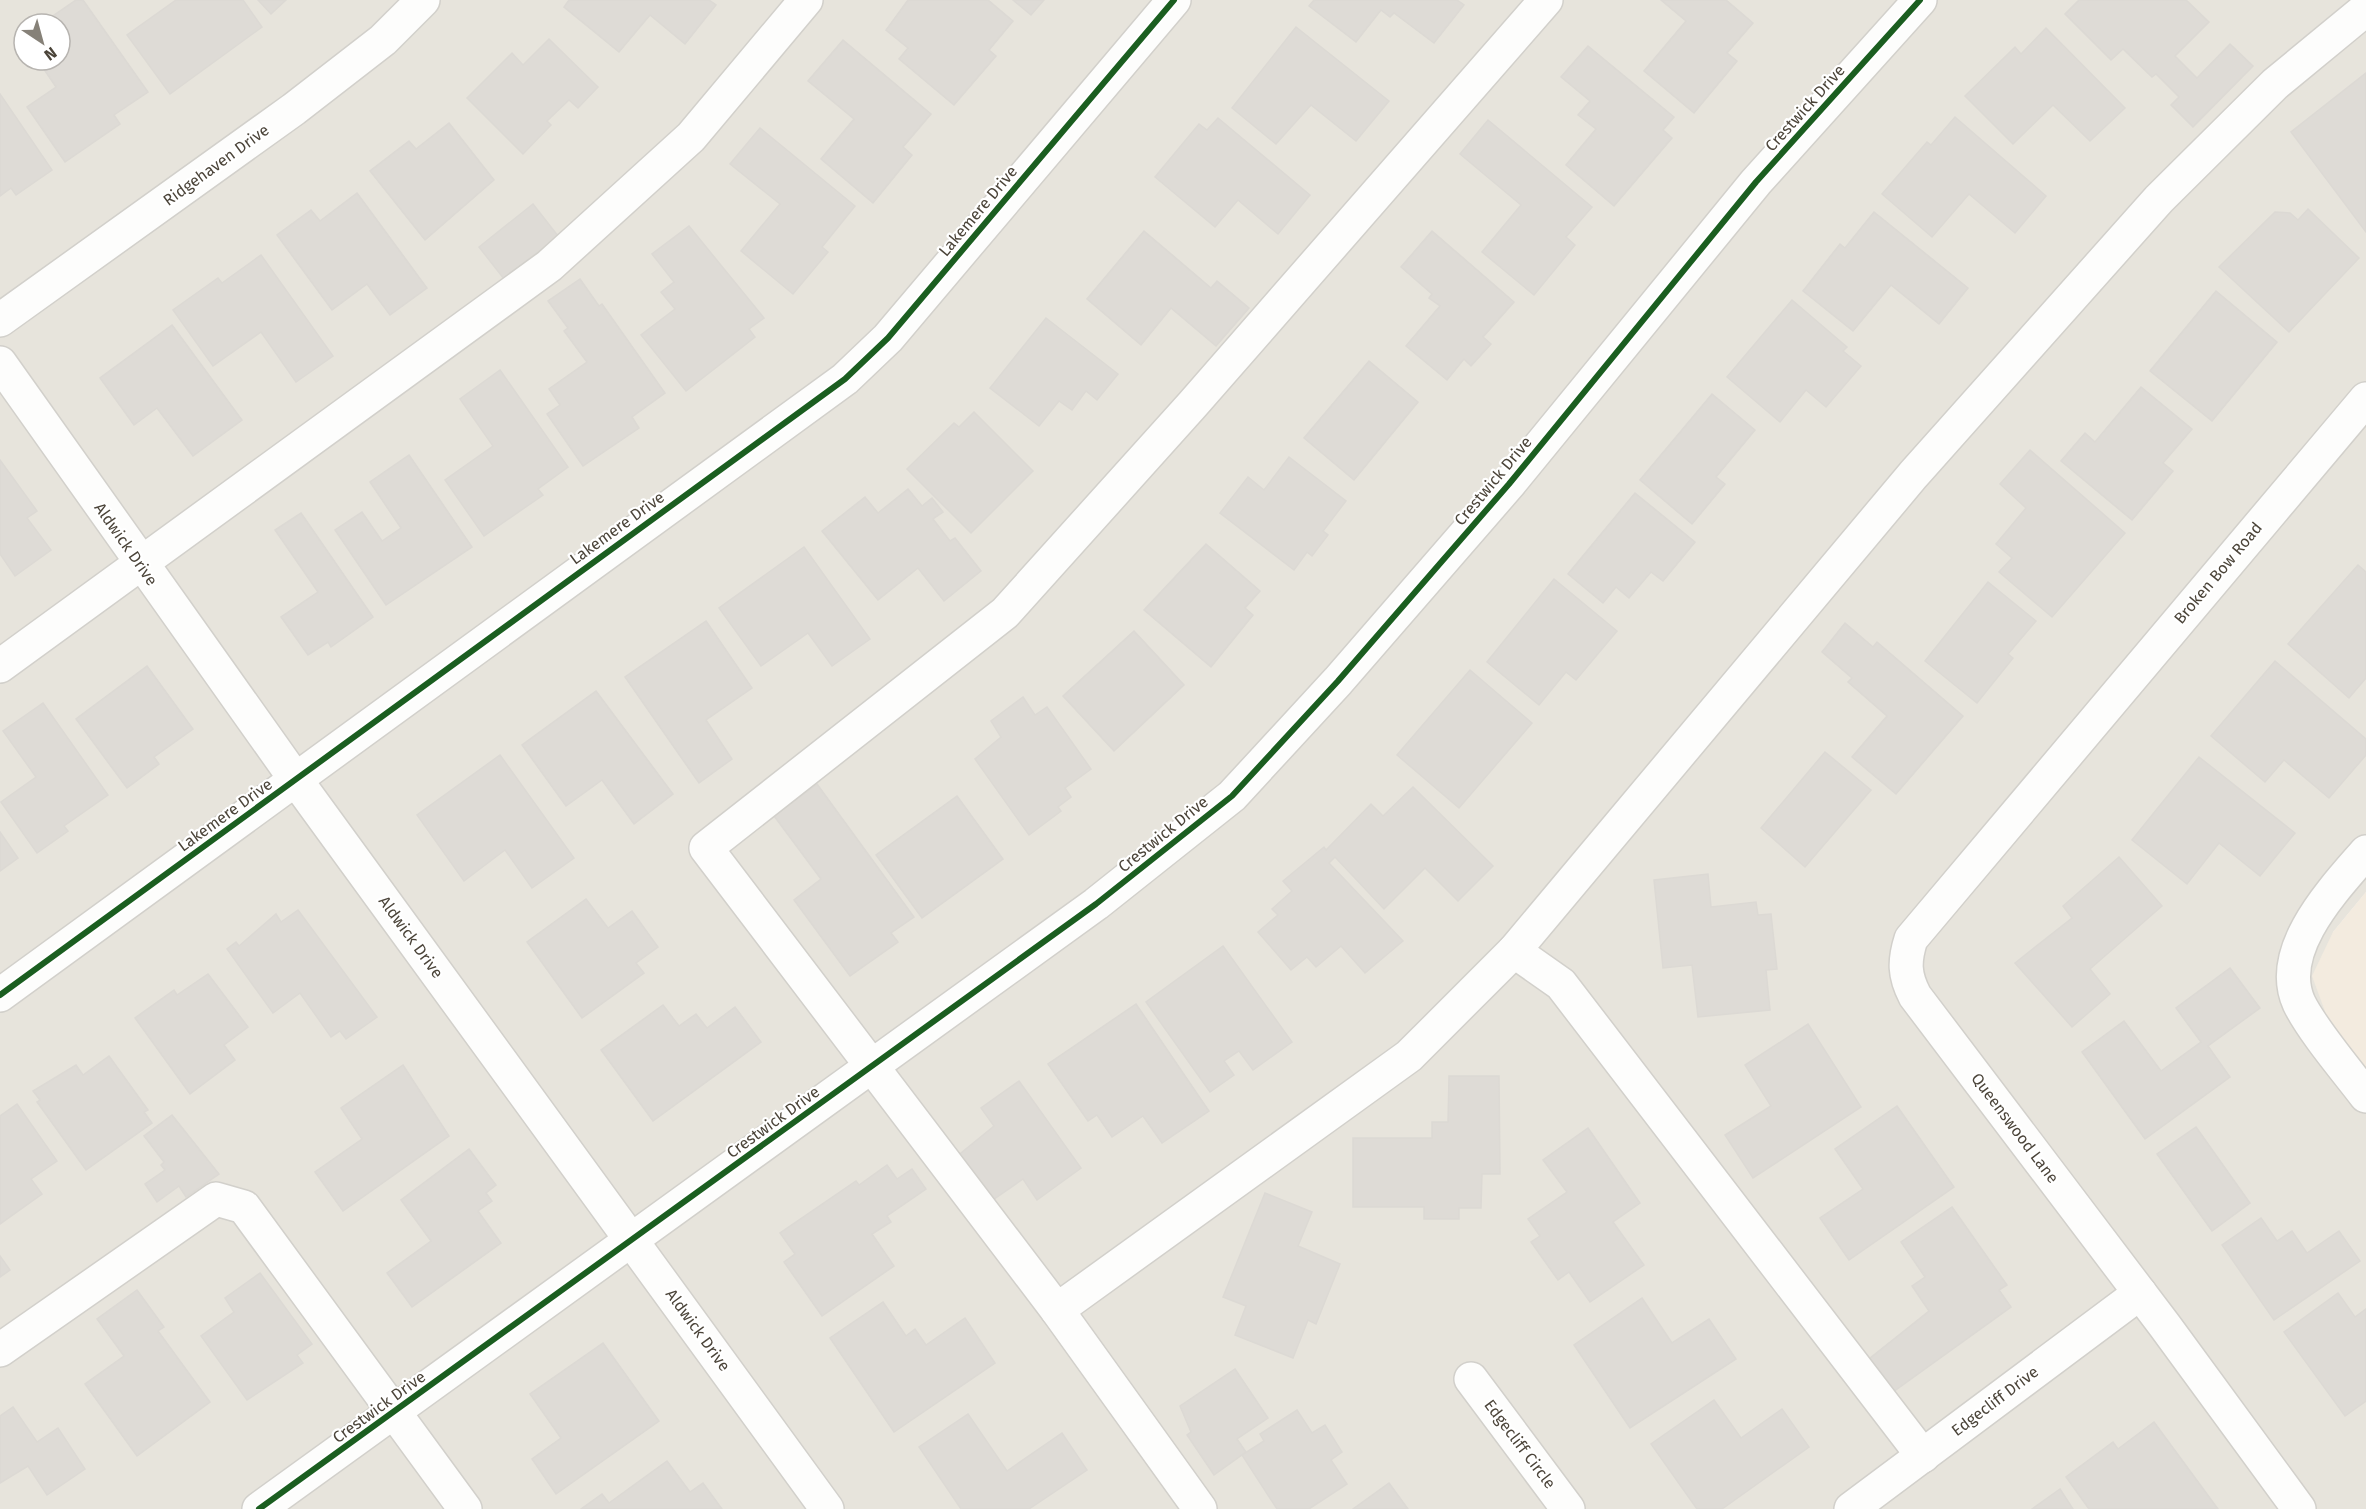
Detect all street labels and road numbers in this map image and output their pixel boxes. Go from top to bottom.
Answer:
street label: Crestwick Drive [1761,61,1849,155]
street label: Ridgehaven Drive [159,120,273,210]
street label: Lakemere Drive [935,162,1021,260]
street label: Crestwick Drive [1450,433,1536,529]
street label: Lakemere Drive [566,487,668,569]
street label: Aldwick Drive [90,499,162,589]
street label: Broken Bow Road [2170,518,2266,628]
street label: Lakemere Drive [174,774,276,856]
street label: Crestwick Drive [1114,792,1212,876]
street label: Aldwick Drive [375,892,447,982]
street label: Queenswood Lane [1967,1069,2063,1187]
street label: Crestwick Drive [723,1082,823,1162]
street label: Aldwick Drive [662,1285,734,1375]
street label: Edgecliff Drive [1948,1362,2042,1440]
street label: Crestwick Drive [329,1367,429,1447]
street label: Edgecliff Circle [1480,1396,1560,1492]

